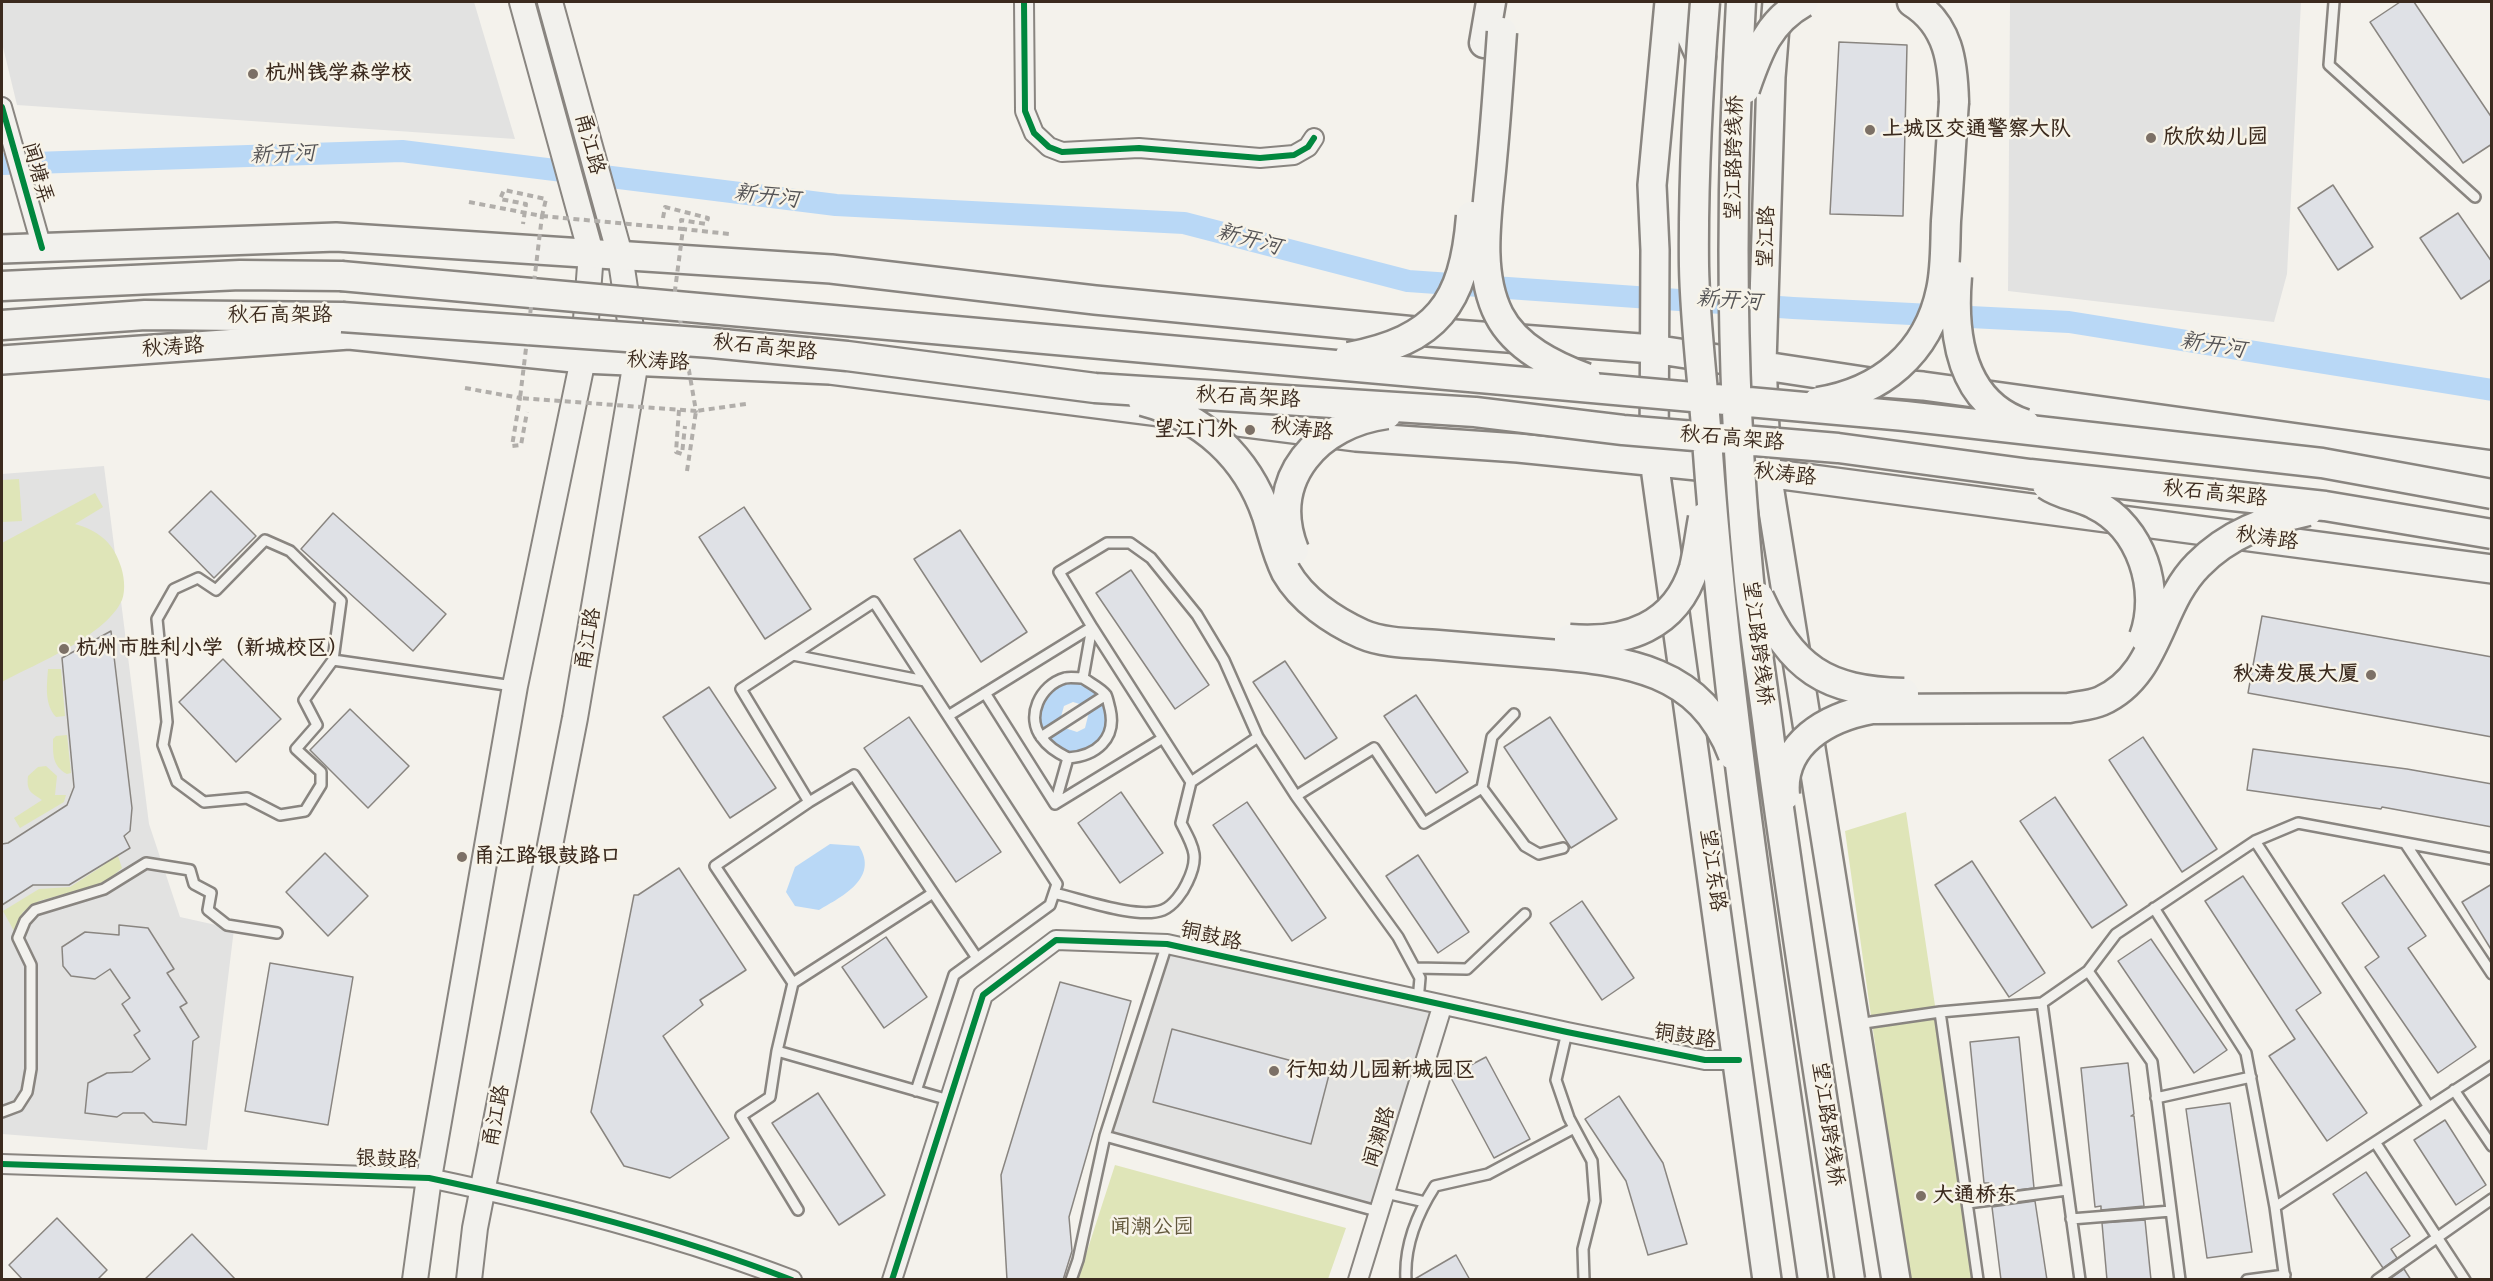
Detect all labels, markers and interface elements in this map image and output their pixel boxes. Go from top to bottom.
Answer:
place label: 杭州钱学森学校 [265,61,412,87]
marker: 杭州钱学森学校 [246,67,260,81]
street label: 望江路跨线桥 [1721,95,1749,221]
street label: 甬江路 [569,110,609,178]
place label: 上城区交通警察大队 [1882,117,2071,143]
marker: 上城区交通警察大队 [1863,123,1877,137]
place label: 欣欣幼儿园 [2163,125,2268,151]
marker: 欣欣幼儿园 [2144,131,2158,145]
street label: 闻塘弄 [16,139,58,207]
water label: 新开河 [250,141,316,169]
water label: 新开河 [733,180,801,214]
street label: 望江路 [1753,205,1781,269]
water label: 新开河 [1214,219,1284,261]
water label: 新开河 [1695,286,1763,316]
street label: 秋石高架路 [228,303,332,329]
water label: 新开河 [2178,328,2248,364]
street label: 秋石高架路 [711,330,819,366]
street label: 秋涛路 [141,333,205,363]
street label: 秋涛路 [626,348,690,376]
street label: 秋石高架路 [1195,383,1301,413]
street label: 秋涛路 [1269,414,1335,446]
place label: 望江门外 [1154,417,1238,443]
street label: 秋石高架路 [1679,422,1785,456]
marker: 望江门外 [1243,423,1257,437]
street label: 秋涛路 [1752,459,1818,491]
street label: 秋石高架路 [2161,476,2269,512]
street label: 秋涛路 [2234,522,2300,556]
street label: 望江路跨线桥 [1737,579,1777,707]
street label: 甬江路 [571,606,607,672]
place label: 杭州市胜利小学（新城校区） [76,636,349,662]
marker: 杭州市胜利小学（新城校区） [57,642,71,656]
place label: 秋涛发展大厦 [2233,662,2359,688]
marker: 秋涛发展大厦 [2364,668,2378,682]
street label: 望江东路 [1694,827,1730,913]
place label: 甬江路银鼓路口 [474,844,621,870]
marker: 甬江路银鼓路口 [455,850,469,864]
street label: 铜鼓路 [1177,918,1245,956]
street label: 铜鼓路 [1652,1020,1718,1054]
place label: 行知幼儿园新城园区 [1286,1058,1475,1084]
street label: 望江路跨线桥 [1806,1060,1848,1188]
marker: 行知幼儿园新城园区 [1267,1064,1281,1078]
street label: 甬江路 [479,1083,515,1149]
street label: 闻潮路 [1359,1103,1401,1171]
street label: 银鼓路 [355,1146,419,1174]
place label: 大通桥东 [1933,1183,2017,1209]
marker: 大通桥东 [1914,1189,1928,1203]
park label: 闻潮公园 [1110,1215,1194,1241]

